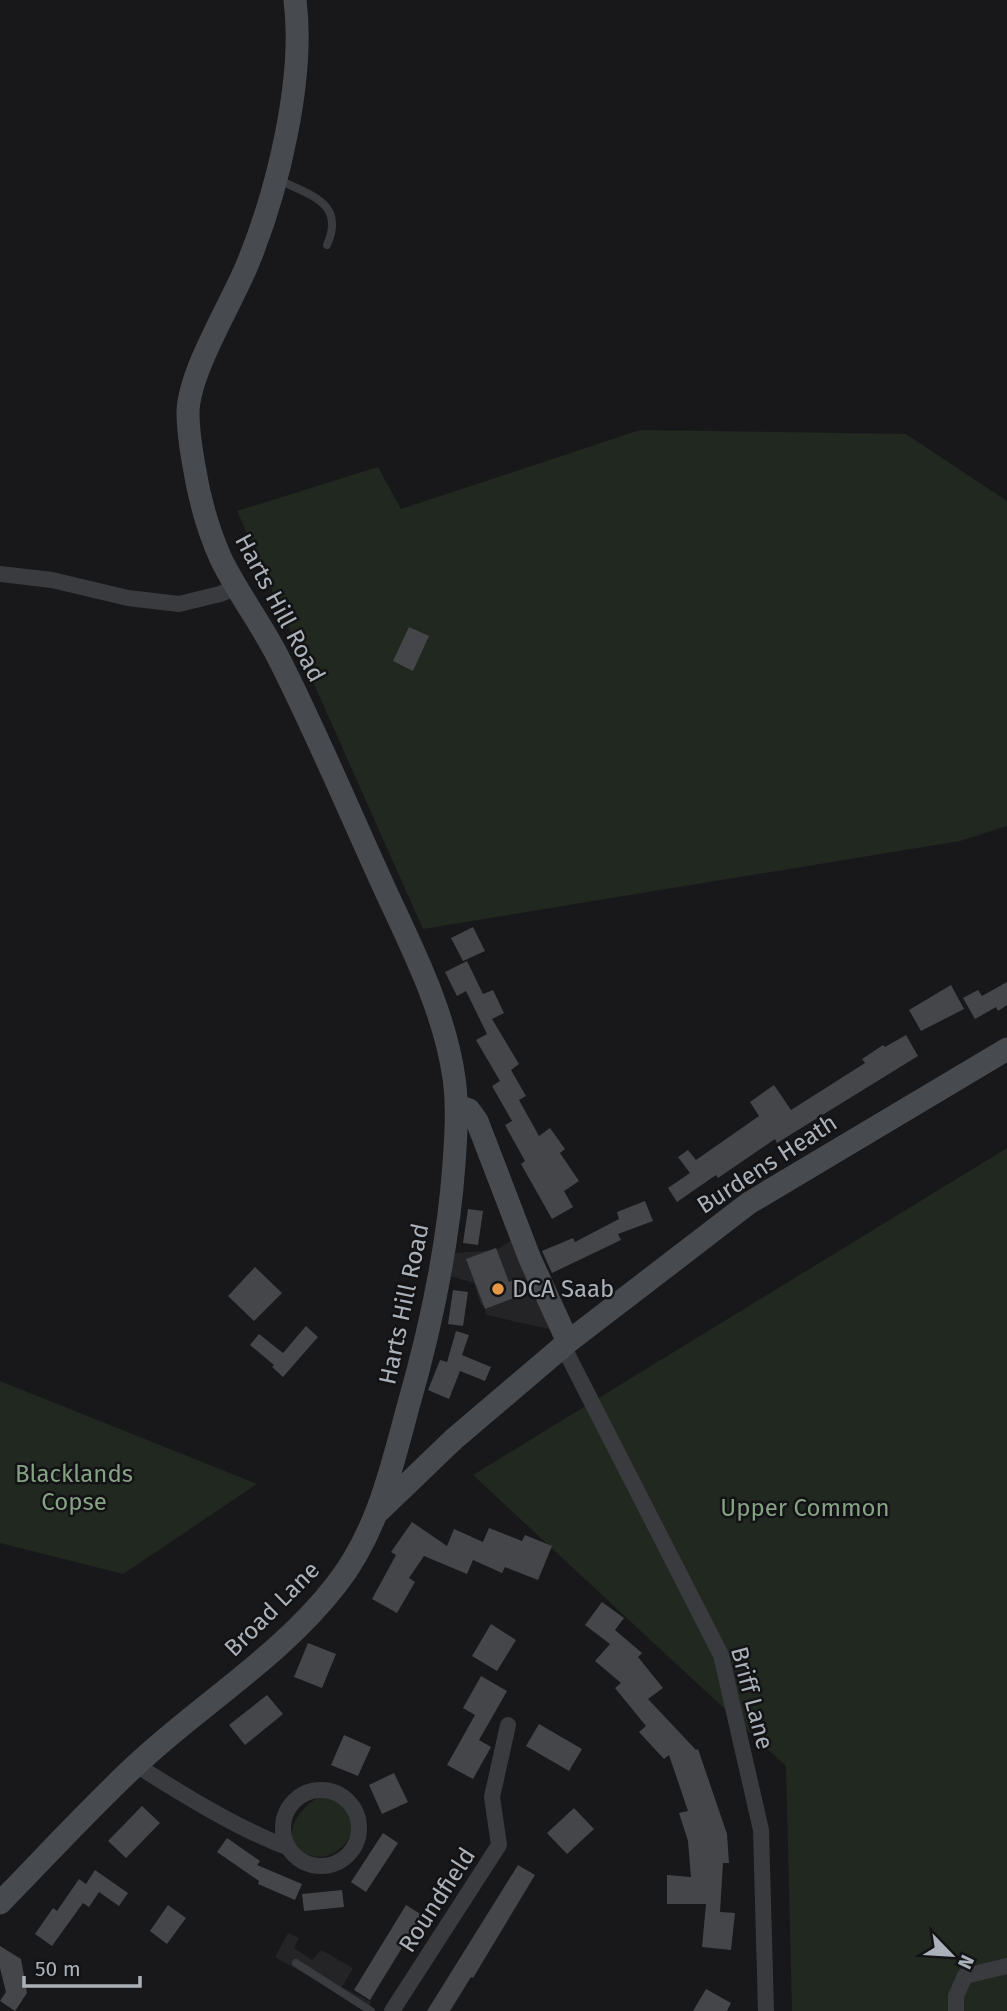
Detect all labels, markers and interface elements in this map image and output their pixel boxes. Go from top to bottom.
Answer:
street label: Harts Hill Road [229,529,331,687]
street label: Burdens Heath [692,1108,842,1220]
street label: Harts Hill Road [373,1221,435,1387]
place label: DCA Saab [512,1275,614,1303]
marker: DCA Saab [490,1281,506,1297]
park label: Blacklands Copse [15,1460,133,1516]
park label: Upper Common [720,1494,890,1522]
street label: Broad Lane [219,1556,325,1662]
street label: Briff Lane [725,1644,779,1752]
street label: Roundfield [393,1843,481,1957]
north arrow [916,1920,986,1990]
scale bar [24,1944,140,1988]
text: N [953,1951,979,1973]
text: 50 m [35,1956,81,1982]

